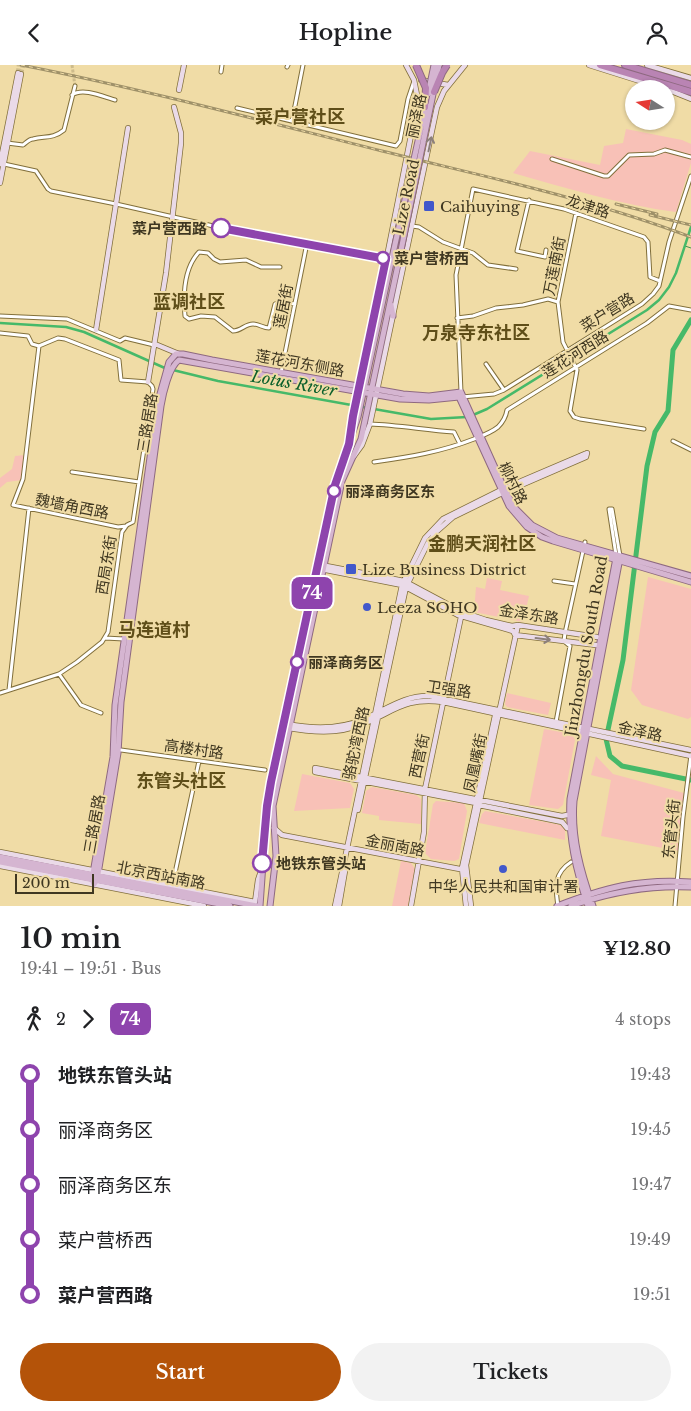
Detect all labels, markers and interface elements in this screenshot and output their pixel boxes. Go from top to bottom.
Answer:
icon: back [20,19,48,47]
text: Hopline [299,19,392,46]
icon: person [643,19,671,47]
north arrow [625,80,675,130]
map controls [625,80,675,130]
street label: 丽泽路 [402,92,430,140]
district label: 菜户营社区 [255,106,345,128]
one-way arrow [425,136,435,152]
street label: Lize Road [389,157,423,237]
street label: 龙津路 [564,190,612,222]
place label: Caihuying [440,197,521,216]
marker: Caihuying [422,199,436,213]
marker: 菜户营西路 [211,218,231,238]
place label: 菜户营西路 [132,219,207,238]
street label: 万莲南街 [539,235,569,297]
place label: 菜户营桥西 [394,249,469,268]
marker: 菜户营桥西 [376,251,390,265]
street label: 莲居街 [269,282,297,330]
street label: 菜户营路 [577,288,637,336]
district label: 蓝调社区 [153,291,225,313]
district label: 万泉寺东社区 [422,322,530,344]
street label: 莲花河西路 [538,326,612,382]
street label: 莲花河东侧路 [254,346,346,380]
water label: Lotus River [249,365,339,400]
street label: 三路居路 [133,392,161,454]
street label: 柳村路 [494,459,532,507]
place label: 丽泽商务区东 [345,482,435,501]
marker: 丽泽商务区东 [327,484,341,498]
street label: 魏墙角西路 [33,490,111,522]
district label: 金鹏天润社区 [428,533,536,555]
street label: 西局东街 [92,534,120,596]
street label: Jinzhongdu South Road [560,554,611,740]
place label: Lize Business District [362,560,527,579]
marker: Lize Business District [344,562,358,576]
line badge: 74 [290,577,334,609]
text: 74 [302,582,322,604]
place label: Leeza SOHO [377,598,477,617]
street label: 金泽东路 [498,600,560,628]
marker: Leeza SOHO [361,601,373,613]
district label: 马连道村 [118,619,190,641]
one-way arrow [535,634,551,644]
place label: 丽泽商务区 [308,653,383,672]
marker: 丽泽商务区 [290,655,304,669]
street label: 卫强路 [425,676,473,702]
street label: 骆驼湾西路 [339,704,373,782]
street label: 金泽路 [616,717,664,745]
street label: 西营街 [405,732,433,780]
street label: 凤凰嘴街 [459,732,491,794]
street label: 高楼村路 [163,735,225,763]
district label: 东管头社区 [136,770,226,792]
street label: 三路居路 [79,793,109,855]
street label: 东管头街 [658,798,684,860]
street label: 金丽南路 [364,830,426,860]
marker: 地铁东管头站 [252,853,272,873]
place label: 地铁东管头站 [276,854,366,873]
street label: 北京西站南路 [115,857,207,893]
marker: 中华人民共和国审计署 [497,863,509,875]
scale bar [15,871,94,894]
text: 200 m [22,874,70,892]
place label: 中华人民共和国审计署 [428,877,578,896]
text: 10 min [20,921,121,956]
text: ¥12.80 [603,937,671,960]
text: 19:41 – 19:51 · Bus [20,958,161,978]
icon: walk [20,1005,48,1033]
icon: forward [74,1005,102,1033]
text: 74 [120,1008,141,1030]
text: 2 [56,1009,66,1029]
text: 4 stops [615,1009,671,1029]
text: 地铁东管头站 [58,1064,172,1087]
text: 19:43 [630,1064,671,1084]
text: 丽泽商务区 [58,1119,153,1142]
text: 19:45 [631,1119,671,1139]
text: 丽泽商务区东 [58,1174,172,1197]
text: 19:47 [632,1174,671,1194]
text: 菜户营桥西 [58,1229,153,1252]
text: 19:49 [629,1229,671,1249]
text: 菜户营西路 [58,1284,153,1307]
text: 19:51 [633,1284,671,1304]
button: Start [20,1343,341,1401]
button: Tickets [351,1343,671,1401]

